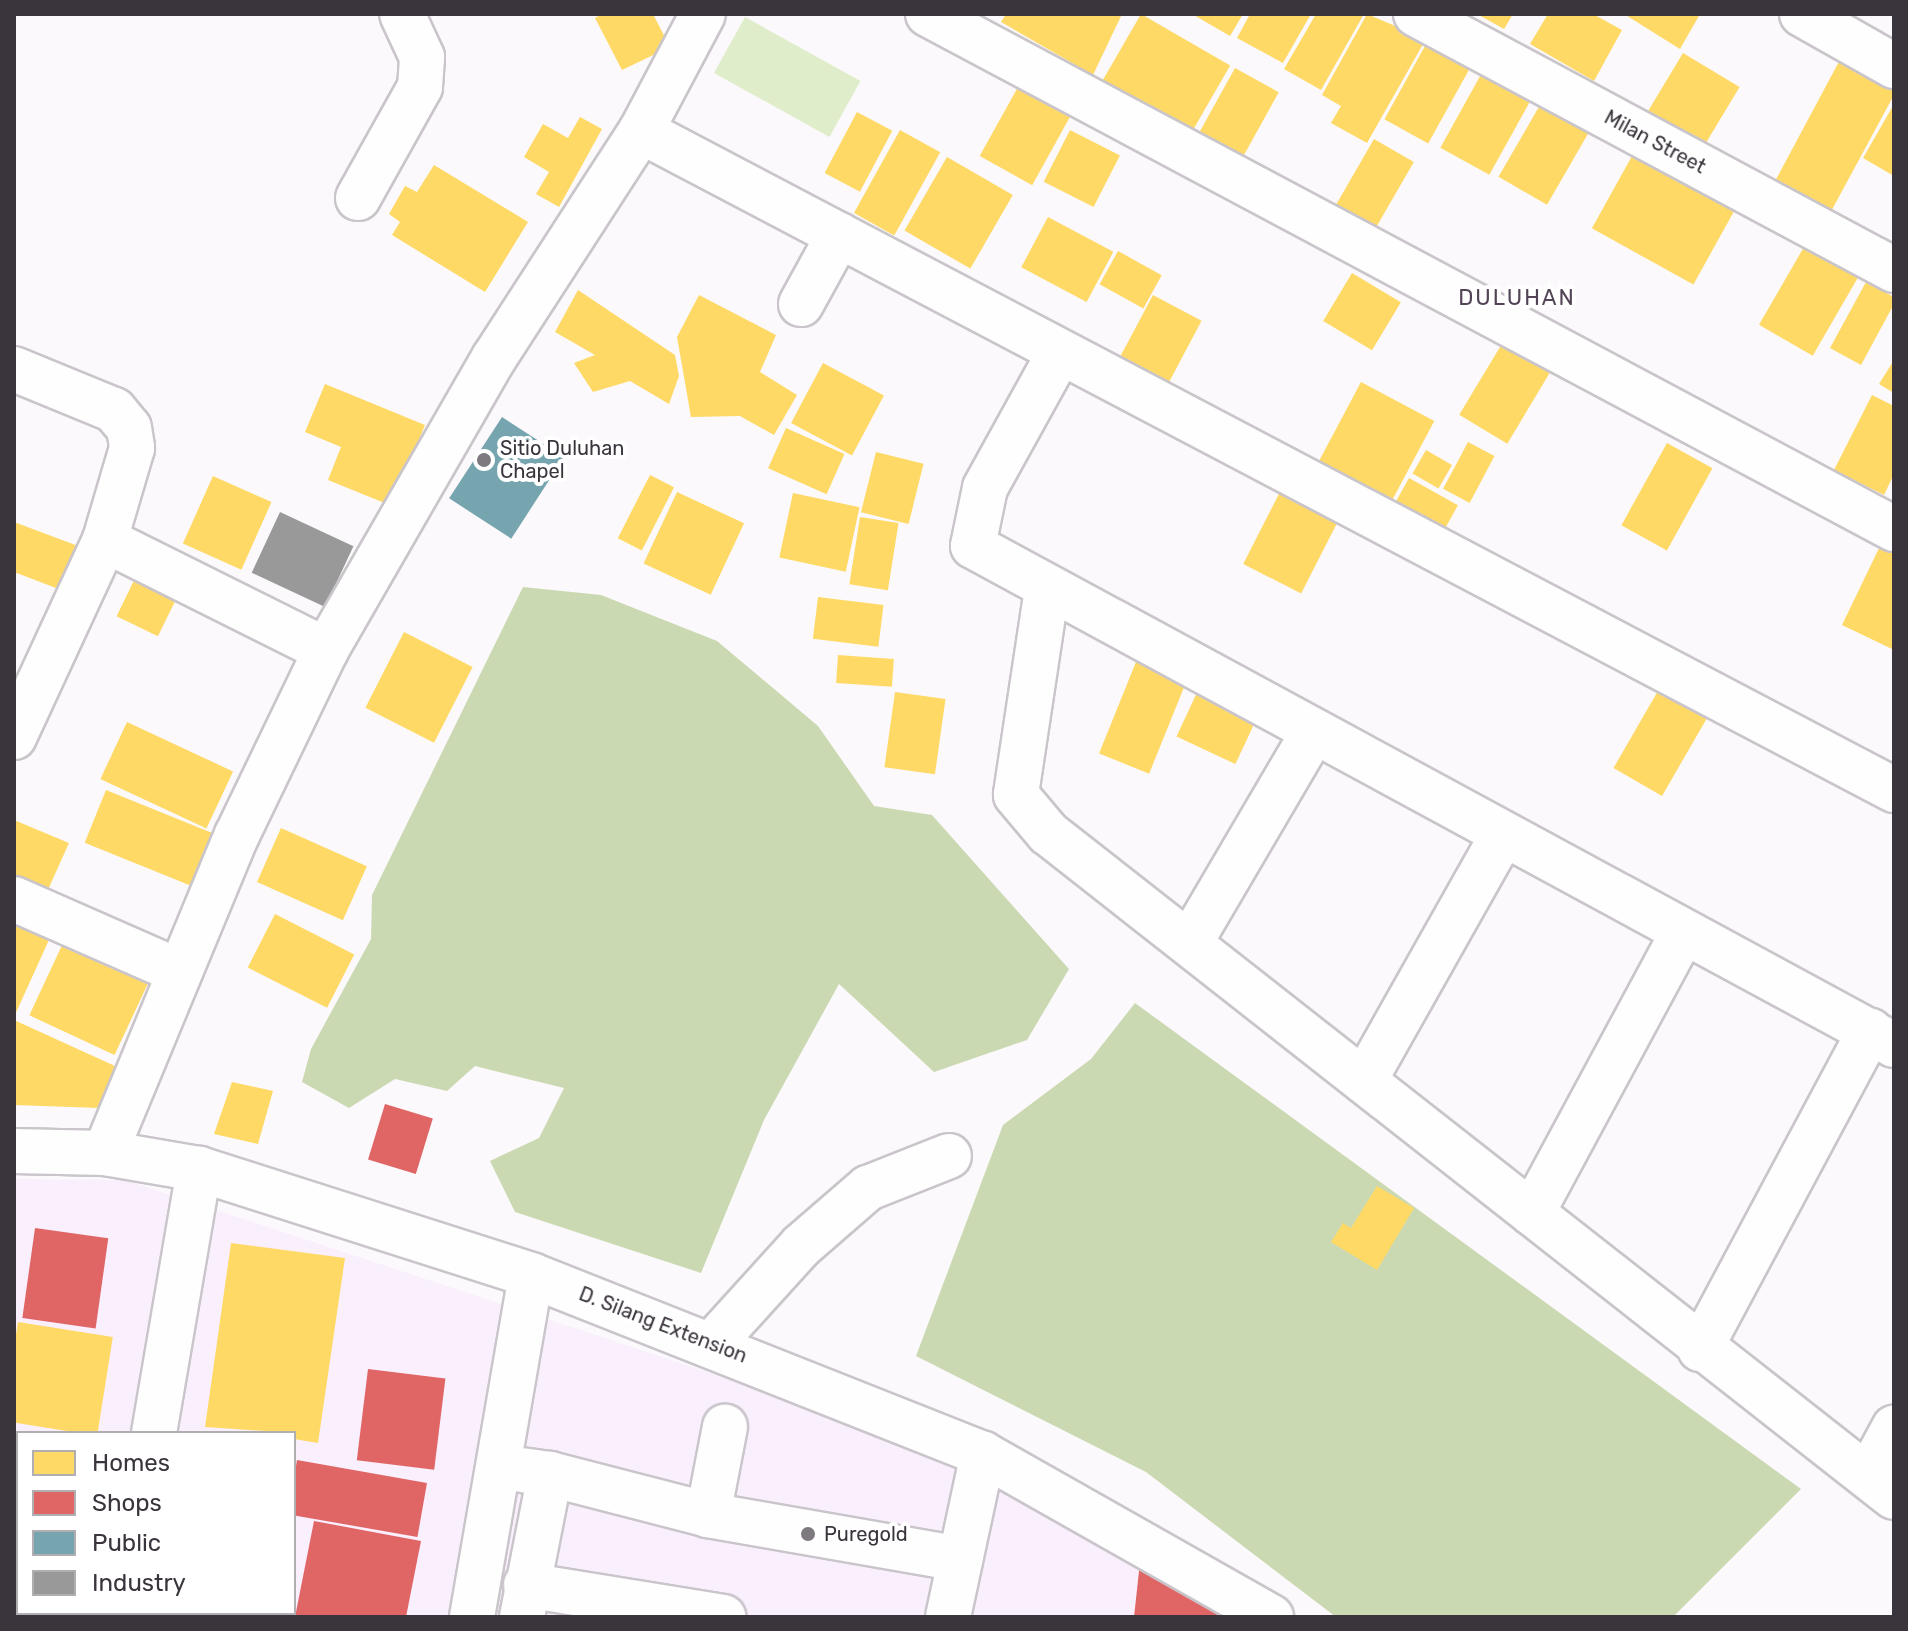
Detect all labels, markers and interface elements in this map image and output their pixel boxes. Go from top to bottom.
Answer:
street label: Milan Street [1600,105,1710,179]
district label: DULUHAN [1458,285,1576,311]
place label: Sitio Duluhan Chapel [500,436,624,483]
marker: Sitio Duluhan Chapel [475,451,493,469]
street label: D. Silang Extension [576,1282,750,1368]
legend [16,1431,296,1615]
text: Homes [92,1449,170,1477]
text: Shops [92,1489,162,1517]
place label: Puregold [824,1522,908,1546]
marker: Puregold [799,1525,817,1543]
text: Public [92,1529,161,1557]
text: Industry [92,1569,186,1597]

